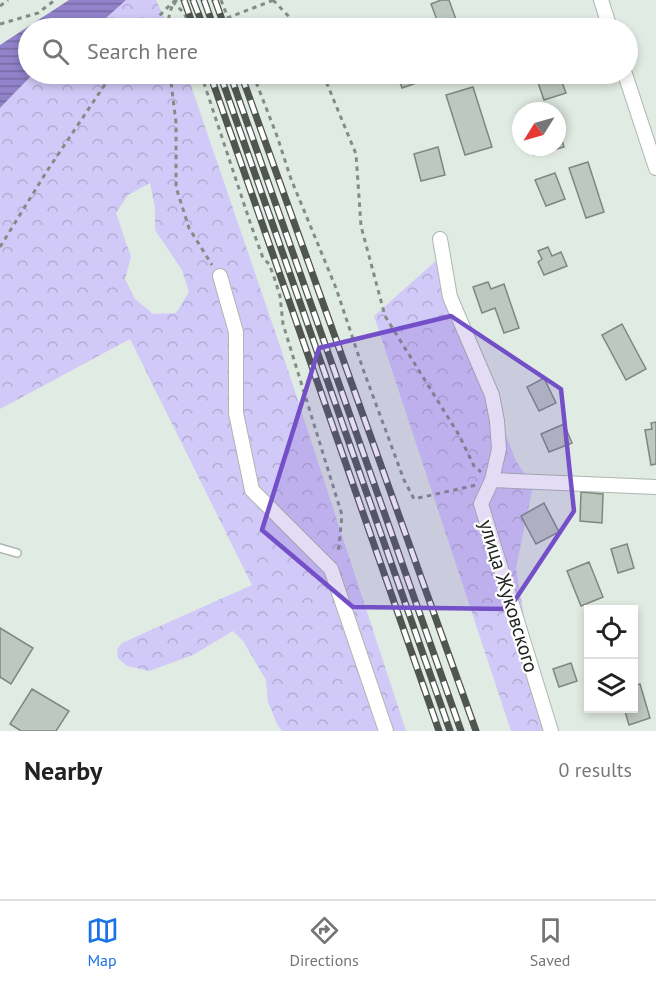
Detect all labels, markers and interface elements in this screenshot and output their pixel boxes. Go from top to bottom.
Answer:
search box [18,18,638,84]
icon: search [39,35,72,68]
text: Search here [87,37,198,65]
north arrow [512,102,566,156]
street label: улица Жуковского [473,516,545,676]
map controls [584,605,638,713]
button: locate [584,605,638,659]
button: layers [584,659,638,713]
text: Nearby [24,754,102,787]
text: 0 results [559,757,632,783]
tab: Map [86,914,119,970]
tab: Directions [290,914,359,970]
tab: Saved [530,914,570,970]

